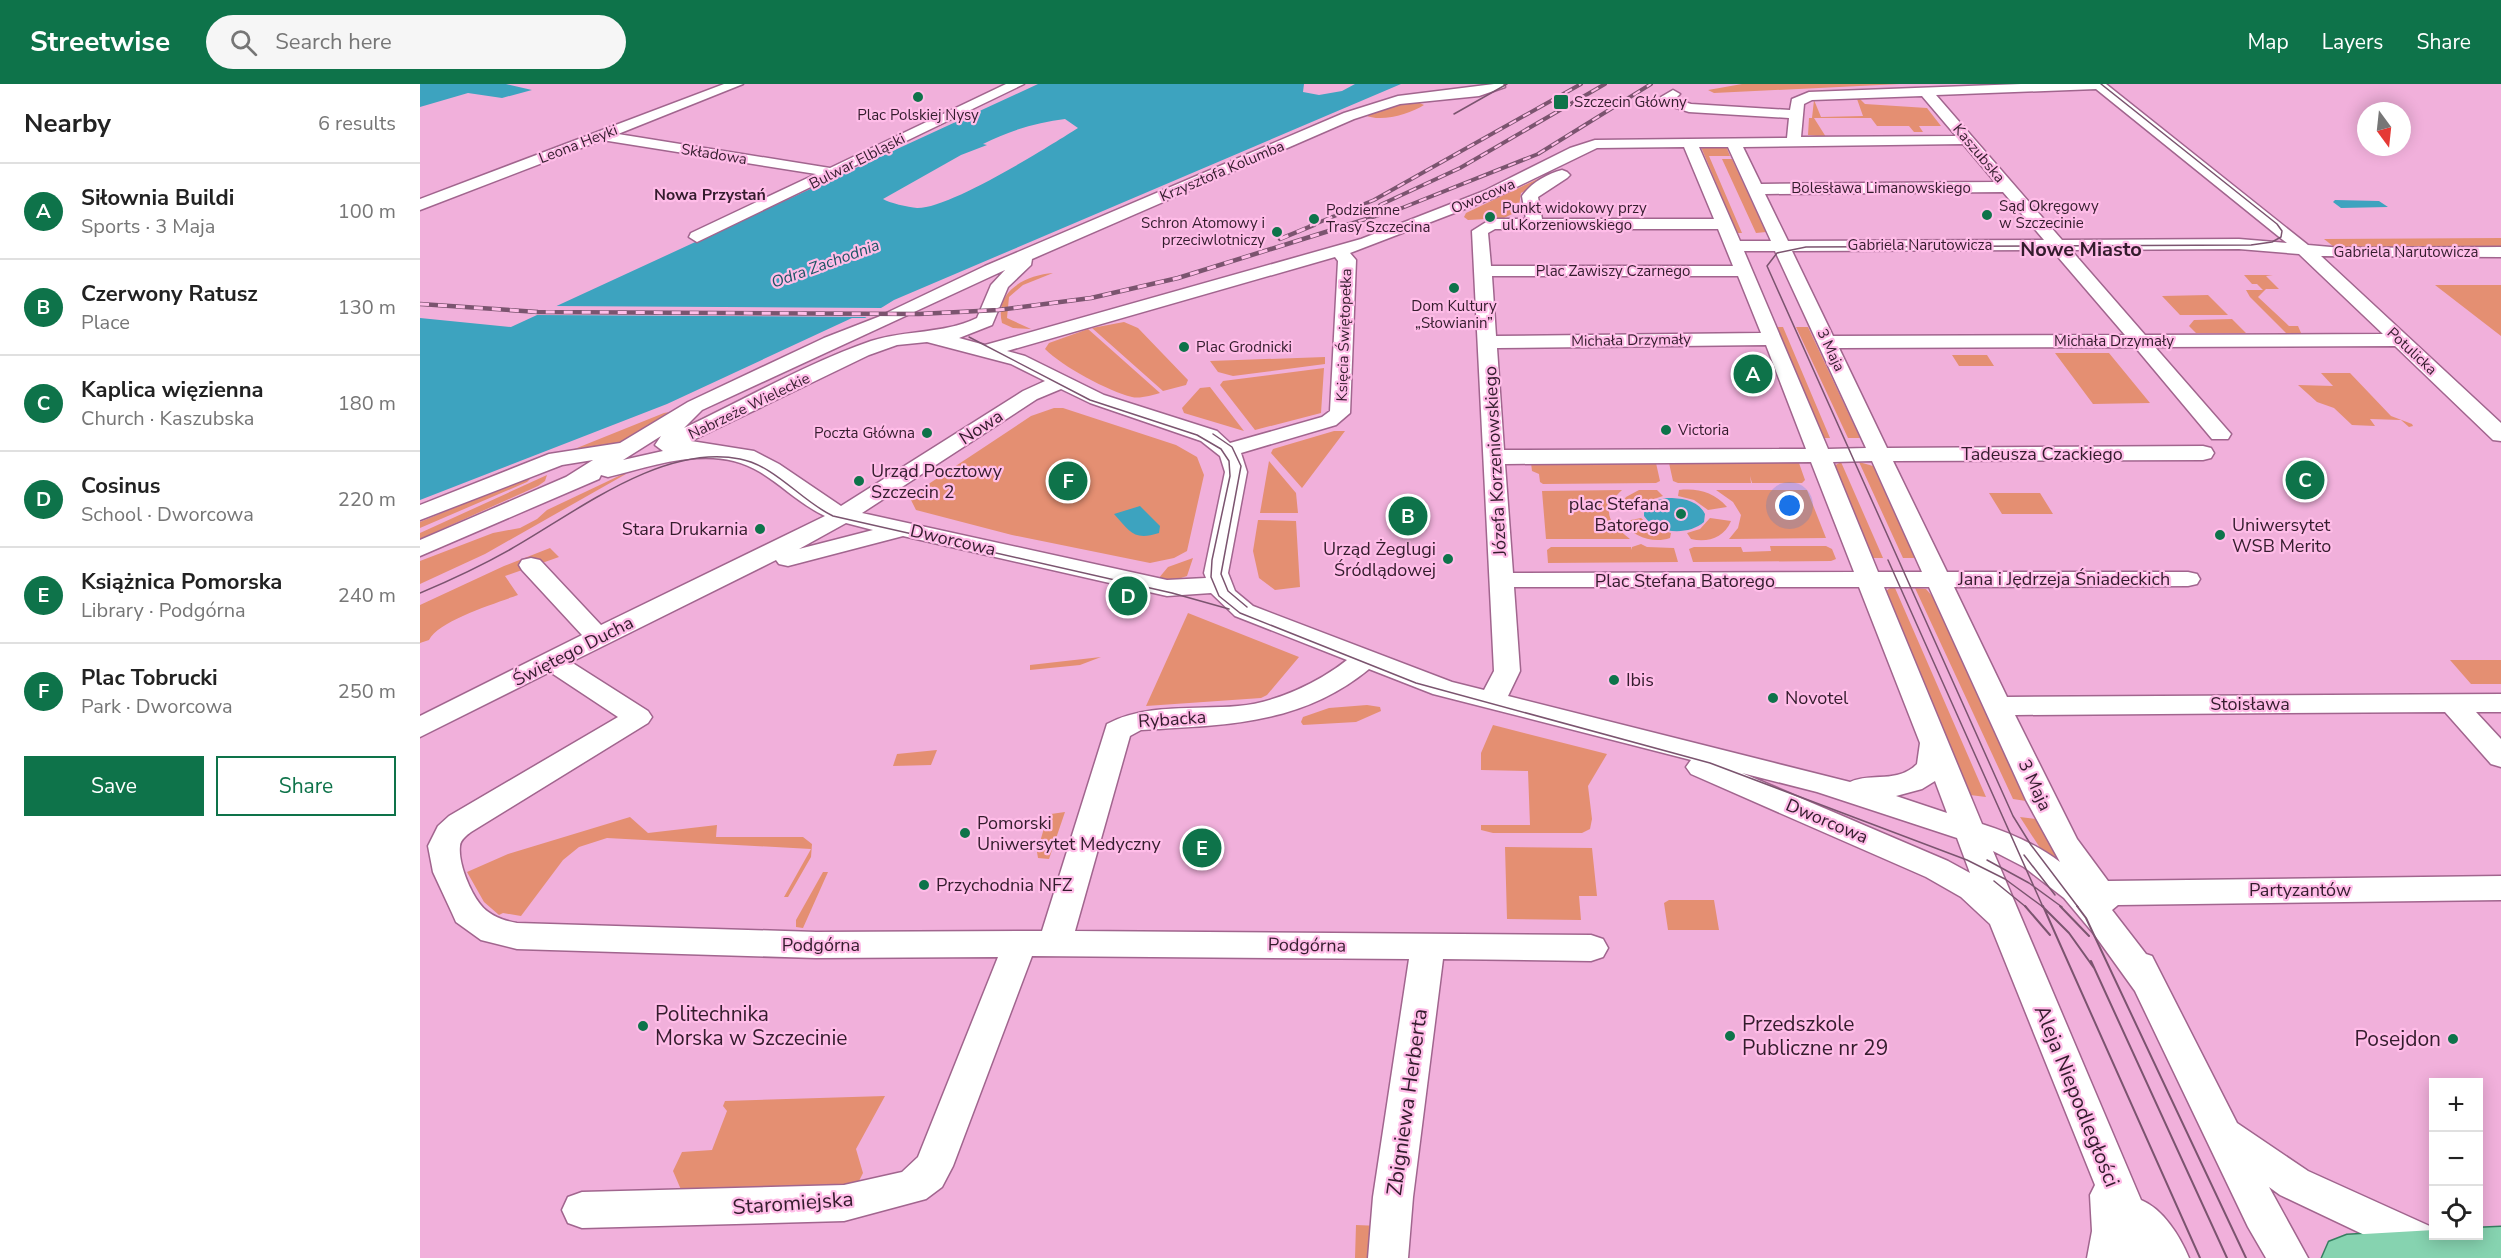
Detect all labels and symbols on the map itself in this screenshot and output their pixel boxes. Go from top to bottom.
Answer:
marker: Plac Polskiej Nysy [911,90,925,104]
place label: Szczecin Główny [1574,92,1687,112]
marker: Szczecin Główny [1552,93,1570,111]
north arrow [2357,102,2411,156]
place label: Plac Polskiej Nysy [857,105,979,125]
street label: Kaszubska [1948,119,2010,187]
street label: Leona Heyki [536,120,620,168]
street label: Bulwar Elbląski [806,128,908,194]
street label: Krzysztofa Kolumba [1157,136,1287,206]
street label: Składowa [680,139,748,169]
street label: Owocowa [1448,174,1518,218]
street label: Bolesława Limanowskiego [1791,178,1971,198]
district label: Nowa Przystań [654,184,766,206]
place label: Sąd Okręgowy w Szczecinie [1999,196,2099,233]
place label: Punkt widokowy przy ul.Korzeniowskiego [1502,198,1647,235]
place label: Podziemne Trasy Szczecina [1326,200,1430,237]
marker: Sąd Okręgowy w Szczecinie [1980,208,1994,222]
marker: Punkt widokowy przy ul.Korzeniowskiego [1483,210,1497,224]
marker: Podziemne Trasy Szczecina [1307,212,1321,226]
place label: Schron Atomowy i przeciwlotniczy [1141,213,1265,250]
marker: Schron Atomowy i przeciwlotniczy [1270,225,1284,239]
water label: Odra Zachodnia [768,234,882,294]
street label: Gabriela Narutowicza [1848,235,1992,255]
district label: Nowe Miasto [2020,236,2142,263]
street label: Gabriela Narutowicza [2334,242,2478,262]
street label: Plac Zawiszy Czarnego [1536,261,1690,281]
street label: Księcia Świętopełka [1331,268,1356,402]
marker: Dom Kultury „Słowianin” [1447,281,1461,295]
place label: Dom Kultury „Słowianin” [1411,296,1497,333]
street label: Potulicka [2383,323,2441,379]
street label: 3 Maja [1812,325,1850,375]
street label: Michała Drzymały [1571,329,1691,351]
street label: Michała Drzymały [2054,331,2174,351]
place label: Plac Grodnicki [1196,337,1292,357]
marker: Plac Grodnicki [1177,340,1191,354]
pin: A [1734,352,1772,396]
street label: Józefa Korzeniowskiego [1478,366,1512,557]
street label: Nabrzeże Wieleckie [685,368,813,444]
street label: Nowa [954,404,1008,450]
place label: Victoria [1677,420,1729,440]
place label: Poczta Główna [814,423,915,443]
marker: Victoria [1659,423,1673,437]
marker: Poczta Główna [920,426,934,440]
street label: Tadeusza Czackiego [1961,442,2123,466]
pin: F [1048,458,1088,504]
pin: C [2286,458,2324,502]
place label: Urząd Pocztowy Szczecin 2 [871,459,1003,504]
marker: Urząd Pocztowy Szczecin 2 [852,474,866,488]
your location [1775,491,1804,520]
place label: plac Stefana Batorego [1569,492,1669,537]
pin: B [1388,494,1428,538]
marker: plac Stefana Batorego [1674,507,1688,521]
place label: Uniwersytet WSB Merito [2232,513,2331,558]
place label: Stara Drukarnia [622,517,748,541]
street label: Dworcowa [908,518,998,562]
marker: Stara Drukarnia [753,522,767,536]
marker: Uniwersytet WSB Merito [2213,528,2227,542]
place label: Urząd Żeglugi Śródlądowej [1323,537,1436,582]
marker: Urząd Żeglugi Śródlądowej [1441,552,1455,566]
street label: Jana i Jędrzeja Śniadeckich [1957,567,2170,591]
street label: Plac Stefana Batorego [1595,569,1775,593]
pin: D [1108,574,1148,618]
street label: Świętego Ducha [509,610,637,692]
place label: Ibis [1626,668,1654,692]
marker: Ibis [1607,673,1621,687]
place label: Novotel [1785,686,1849,710]
marker: Novotel [1766,691,1780,705]
street label: Stoisława [2210,692,2290,716]
street label: Rybacka [1137,705,1207,733]
street label: 3 Maja [2013,755,2057,815]
street label: Dworcowa [1782,793,1872,849]
place label: Pomorski Uniwersytet Medyczny [977,811,1161,856]
marker: Pomorski Uniwersytet Medyczny [958,826,972,840]
pin: E [1182,826,1222,870]
place label: Przychodnia NFZ [936,873,1073,897]
marker: Przychodnia NFZ [917,878,931,892]
street label: Partyzantów [2249,878,2351,902]
street label: Podgórna [1268,932,1346,958]
street label: Podgórna [782,933,860,957]
place label: Politechnika Morska w Szczecinie [655,1000,848,1052]
street label: Aleja Niepodległości [2028,1001,2126,1191]
street label: Zbigniewa Herberta [1380,1007,1434,1197]
place label: Przedszkole Publiczne nr 29 [1742,1010,1888,1062]
marker: Politechnika Morska w Szczecinie [636,1019,650,1033]
place label: Posejdon [2354,1025,2441,1053]
marker: Przedszkole Publiczne nr 29 [1723,1029,1737,1043]
marker: Posejdon [2446,1032,2460,1046]
street label: Staromiejska [732,1185,854,1221]

